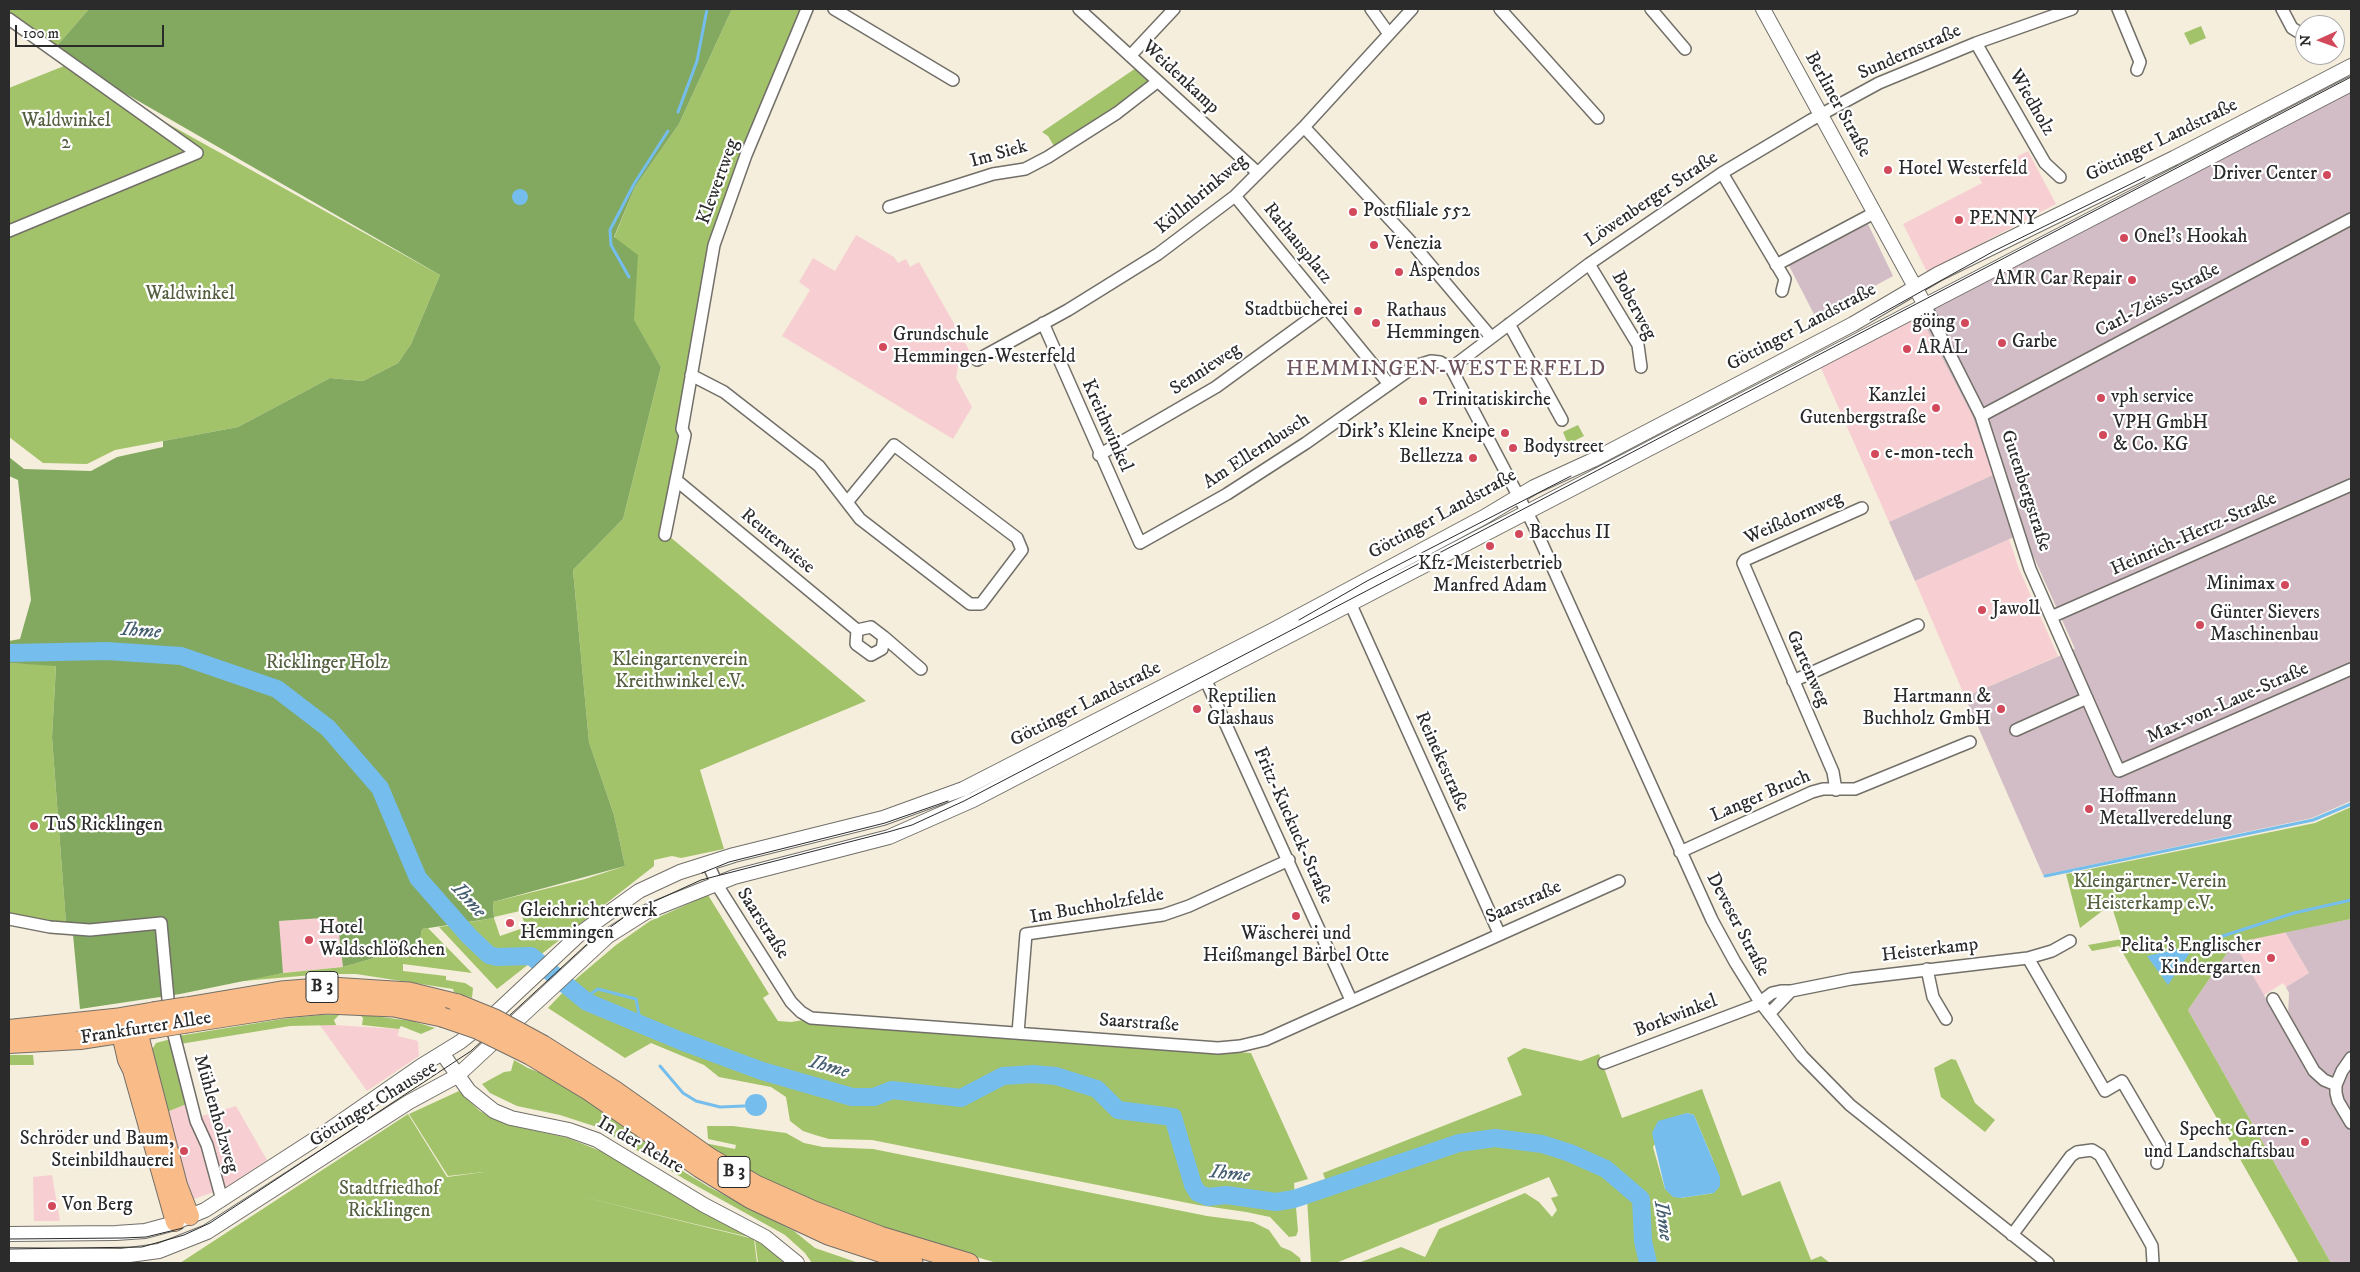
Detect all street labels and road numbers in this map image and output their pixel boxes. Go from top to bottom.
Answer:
street label: Sundernstraße [1855,20,1965,86]
street label: Weidenkamp [1136,36,1224,120]
street label: Berliner Straße [1799,48,1875,162]
street label: Wiedholz [2003,66,2059,140]
street label: Göttinger Landstraße [2082,94,2242,188]
street label: Klewertweg [693,136,745,228]
street label: Im Siek [968,136,1030,174]
street label: Löwenberger Straße [1581,147,1723,253]
street label: Köllnbrinkweg [1151,150,1253,240]
street label: Rathausplatz [1257,199,1337,289]
street label: Carl-Zeiss-Straße [2092,259,2224,343]
street label: Boberweg [1605,268,1661,344]
street label: Göttinger Landstraße [1723,279,1881,377]
street label: Sennieweg [1166,339,1246,401]
street label: Kreithwinkel [1075,376,1137,476]
street label: Am Ellernbusch [1199,409,1315,495]
street label: Gutenbergstraße [1995,427,2055,555]
street label: Göttinger Landstraße [1365,465,1521,565]
street label: Weißdornweg [1741,487,1847,551]
street label: Heinrich-Hertz-Straße [2107,488,2281,582]
street label: Reuterwiese [735,504,819,580]
street label: Gartenweg [1780,627,1834,711]
street label: Göttinger Landstraße [1007,657,1165,753]
street label: Max-von-Laue-Straße [2144,658,2312,750]
street label: Reinekestraße [1409,708,1473,816]
street label: Fritz-Kuckuck-Straße [1247,744,1337,908]
street label: Langer Bruch [1708,766,1814,828]
street label: Deveser Straße [1700,869,1774,981]
street label: Saarstraße [1483,876,1565,930]
street label: Saarstraße [731,884,793,964]
street label: Im Buchholzfelde [1028,884,1166,930]
street label: Heisterkamp [1880,934,1980,968]
road number: B 3 [306,972,338,1002]
street label: Borkwinkel [1631,991,1721,1043]
street label: Frankfurter Allee [79,1007,213,1051]
street label: Saarstraße [1098,1010,1180,1038]
street label: Mühlenholzweg [187,1052,243,1176]
street label: Göttinger Chaussee [306,1057,442,1153]
street label: In der Rehre [593,1112,687,1180]
road number: B 3 [718,1156,750,1188]

